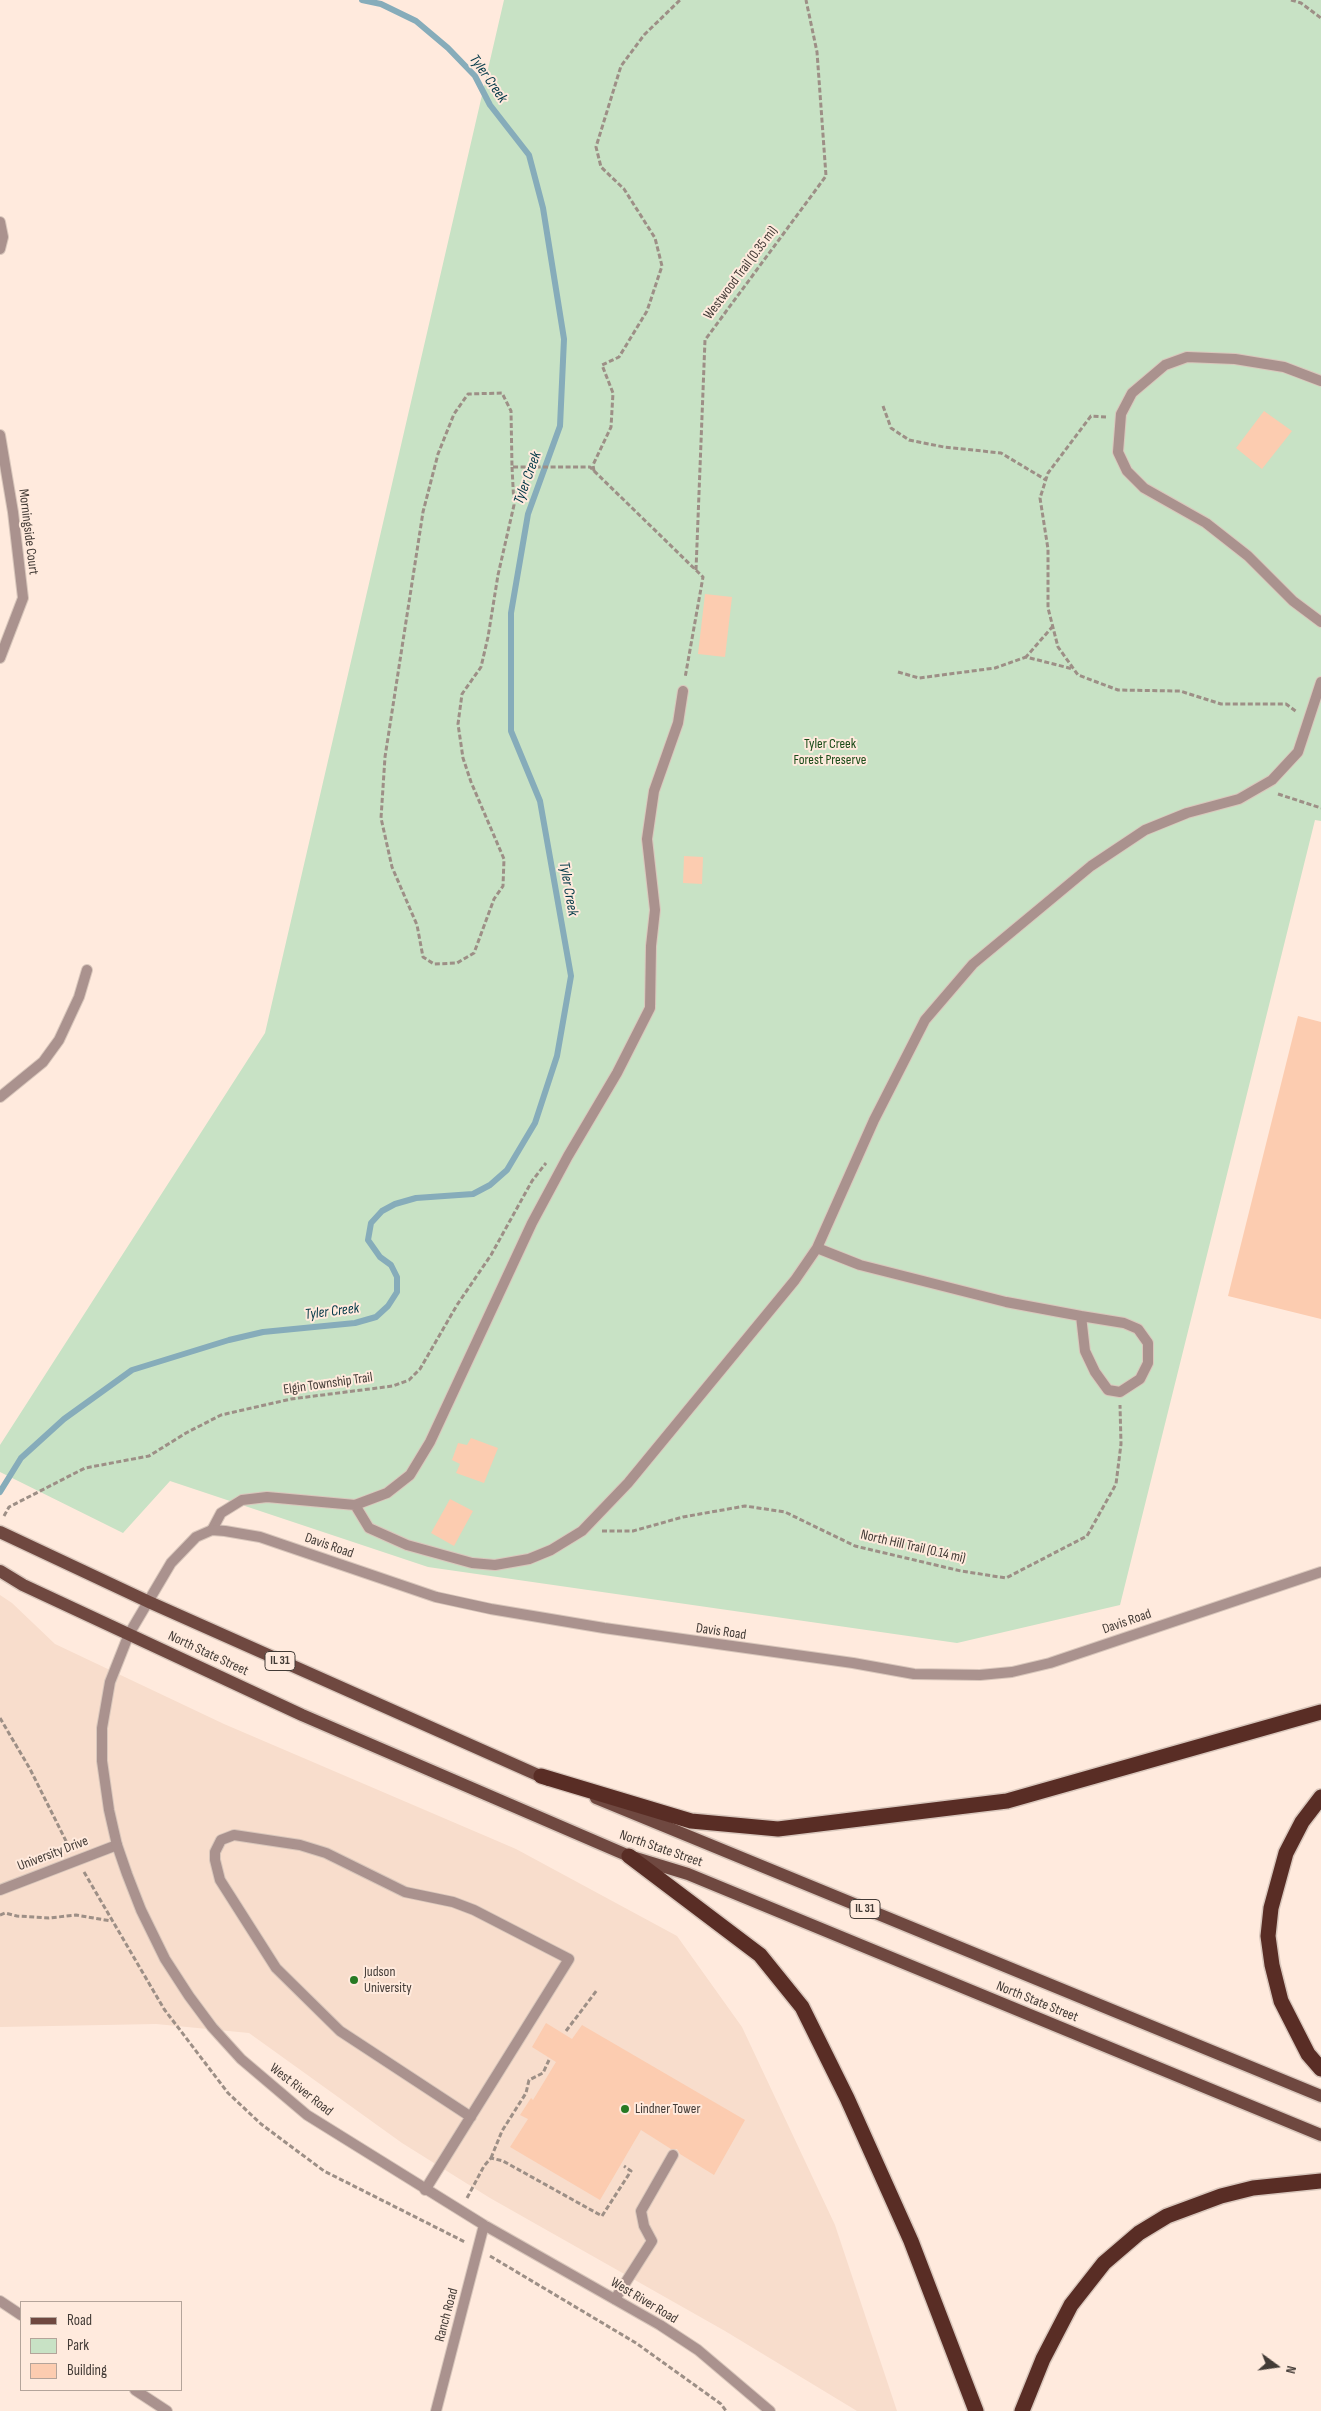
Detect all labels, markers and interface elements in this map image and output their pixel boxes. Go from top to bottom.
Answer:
water label: Tyler Creek [465,51,511,107]
street label: Westwood Trail (0.35 mi) [700,223,782,323]
water label: Tyler Creek [510,449,546,507]
street label: Morningside Court [14,488,42,576]
park label: Tyler Creek Forest Preserve [794,736,866,769]
water label: Tyler Creek [554,861,582,917]
water label: Tyler Creek [304,1300,360,1324]
street label: Elgin Township Trail [282,1369,374,1399]
street label: North Hill Trail (0.14 mi) [859,1527,967,1567]
street label: Davis Road [302,1530,356,1562]
street label: Davis Road [1100,1606,1154,1638]
street label: Davis Road [695,1620,747,1644]
street label: North State Street [165,1628,251,1680]
road number: IL 31 [265,1652,295,1670]
street label: North State Street [617,1827,705,1871]
street label: University Drive [15,1833,91,1875]
road number: IL 31 [850,1900,880,1918]
place label: Judson University [364,1964,412,1996]
marker: Judson University [348,1974,360,1986]
street label: North State Street [994,1978,1080,2026]
street label: West River Road [266,2060,336,2120]
place label: Lindner Tower [635,2101,700,2117]
marker: Lindner Tower [619,2103,631,2115]
street label: West River Road [607,2274,681,2328]
street label: Ranch Road [432,2286,462,2344]
legend [20,2301,182,2391]
text: Road [67,2311,92,2330]
text: Park [67,2336,89,2355]
north arrow [1251,2341,1301,2391]
text: Building [67,2361,107,2380]
text: N [1282,2364,1300,2375]

